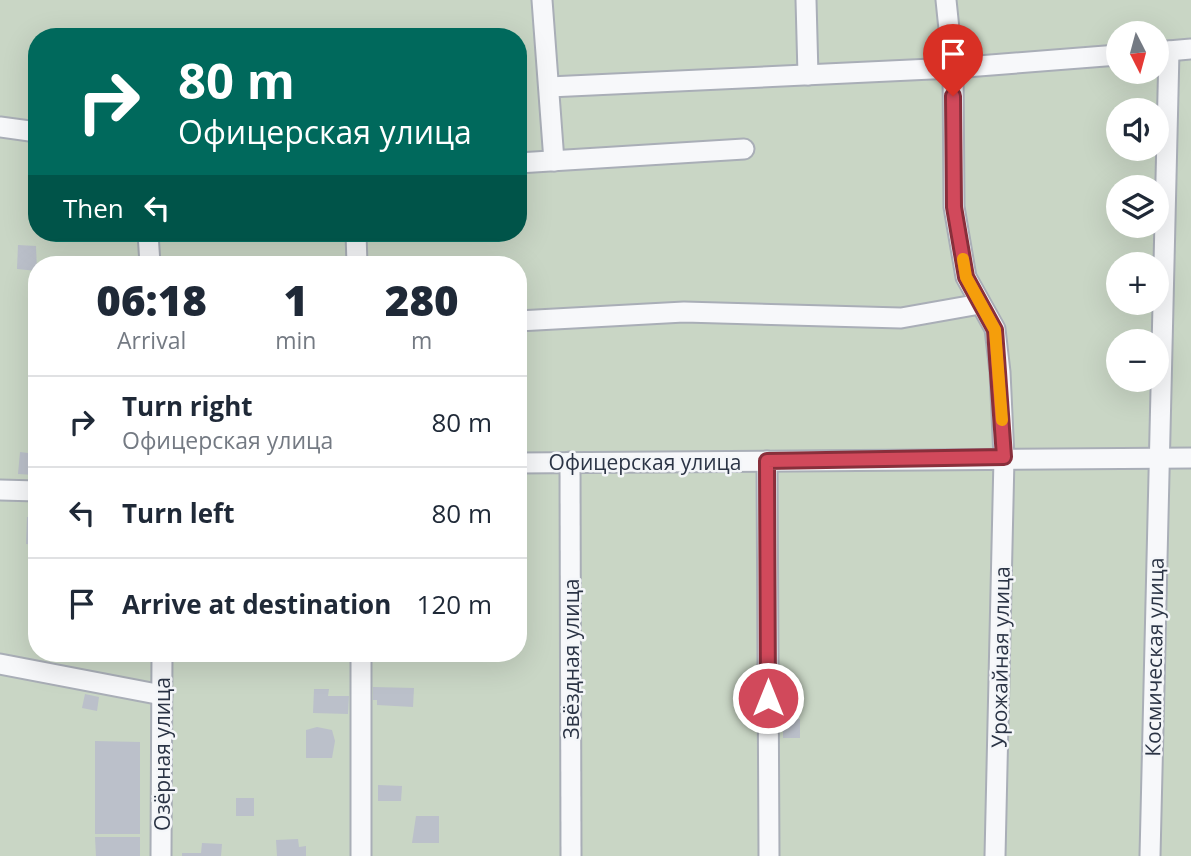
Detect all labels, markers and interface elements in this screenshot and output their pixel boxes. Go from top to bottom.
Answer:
north arrow [1106,21,1169,84]
map controls [1106,21,1169,392]
pin [923,24,983,96]
icon: arrive [934,35,972,73]
text: 80 m [178,47,295,113]
icon: right [63,56,154,147]
button: sound [1106,98,1169,161]
text: Офицерская улица [178,110,472,153]
button: layers [1106,175,1169,238]
icon: left [138,189,176,227]
text: Then [63,190,124,226]
button: + [1106,252,1169,315]
text: 06:18 [96,271,207,328]
text: 1 [284,271,308,328]
text: 280 [385,271,459,328]
text: Arrival [117,324,186,356]
text: min [275,324,316,356]
text: m [411,324,432,356]
button: − [1106,329,1169,392]
text: Turn right [122,388,253,424]
icon: right [63,403,101,441]
text: 80 m [431,404,492,440]
text: Офицерская улица [122,424,333,456]
street label: Офицерская улица [549,448,741,476]
icon: left [63,494,101,532]
text: Turn left [122,495,234,531]
text: 80 m [431,495,492,531]
street label: Космическая улица [1138,557,1170,757]
street label: Урожайная улица [984,566,1016,748]
street label: Звёздная улица [557,578,585,740]
icon: arrive [63,585,101,623]
text: Arrive at destination [122,586,391,622]
text: 120 m [417,586,492,622]
position arrow [731,661,805,735]
street label: Озёрная улица [148,677,176,831]

